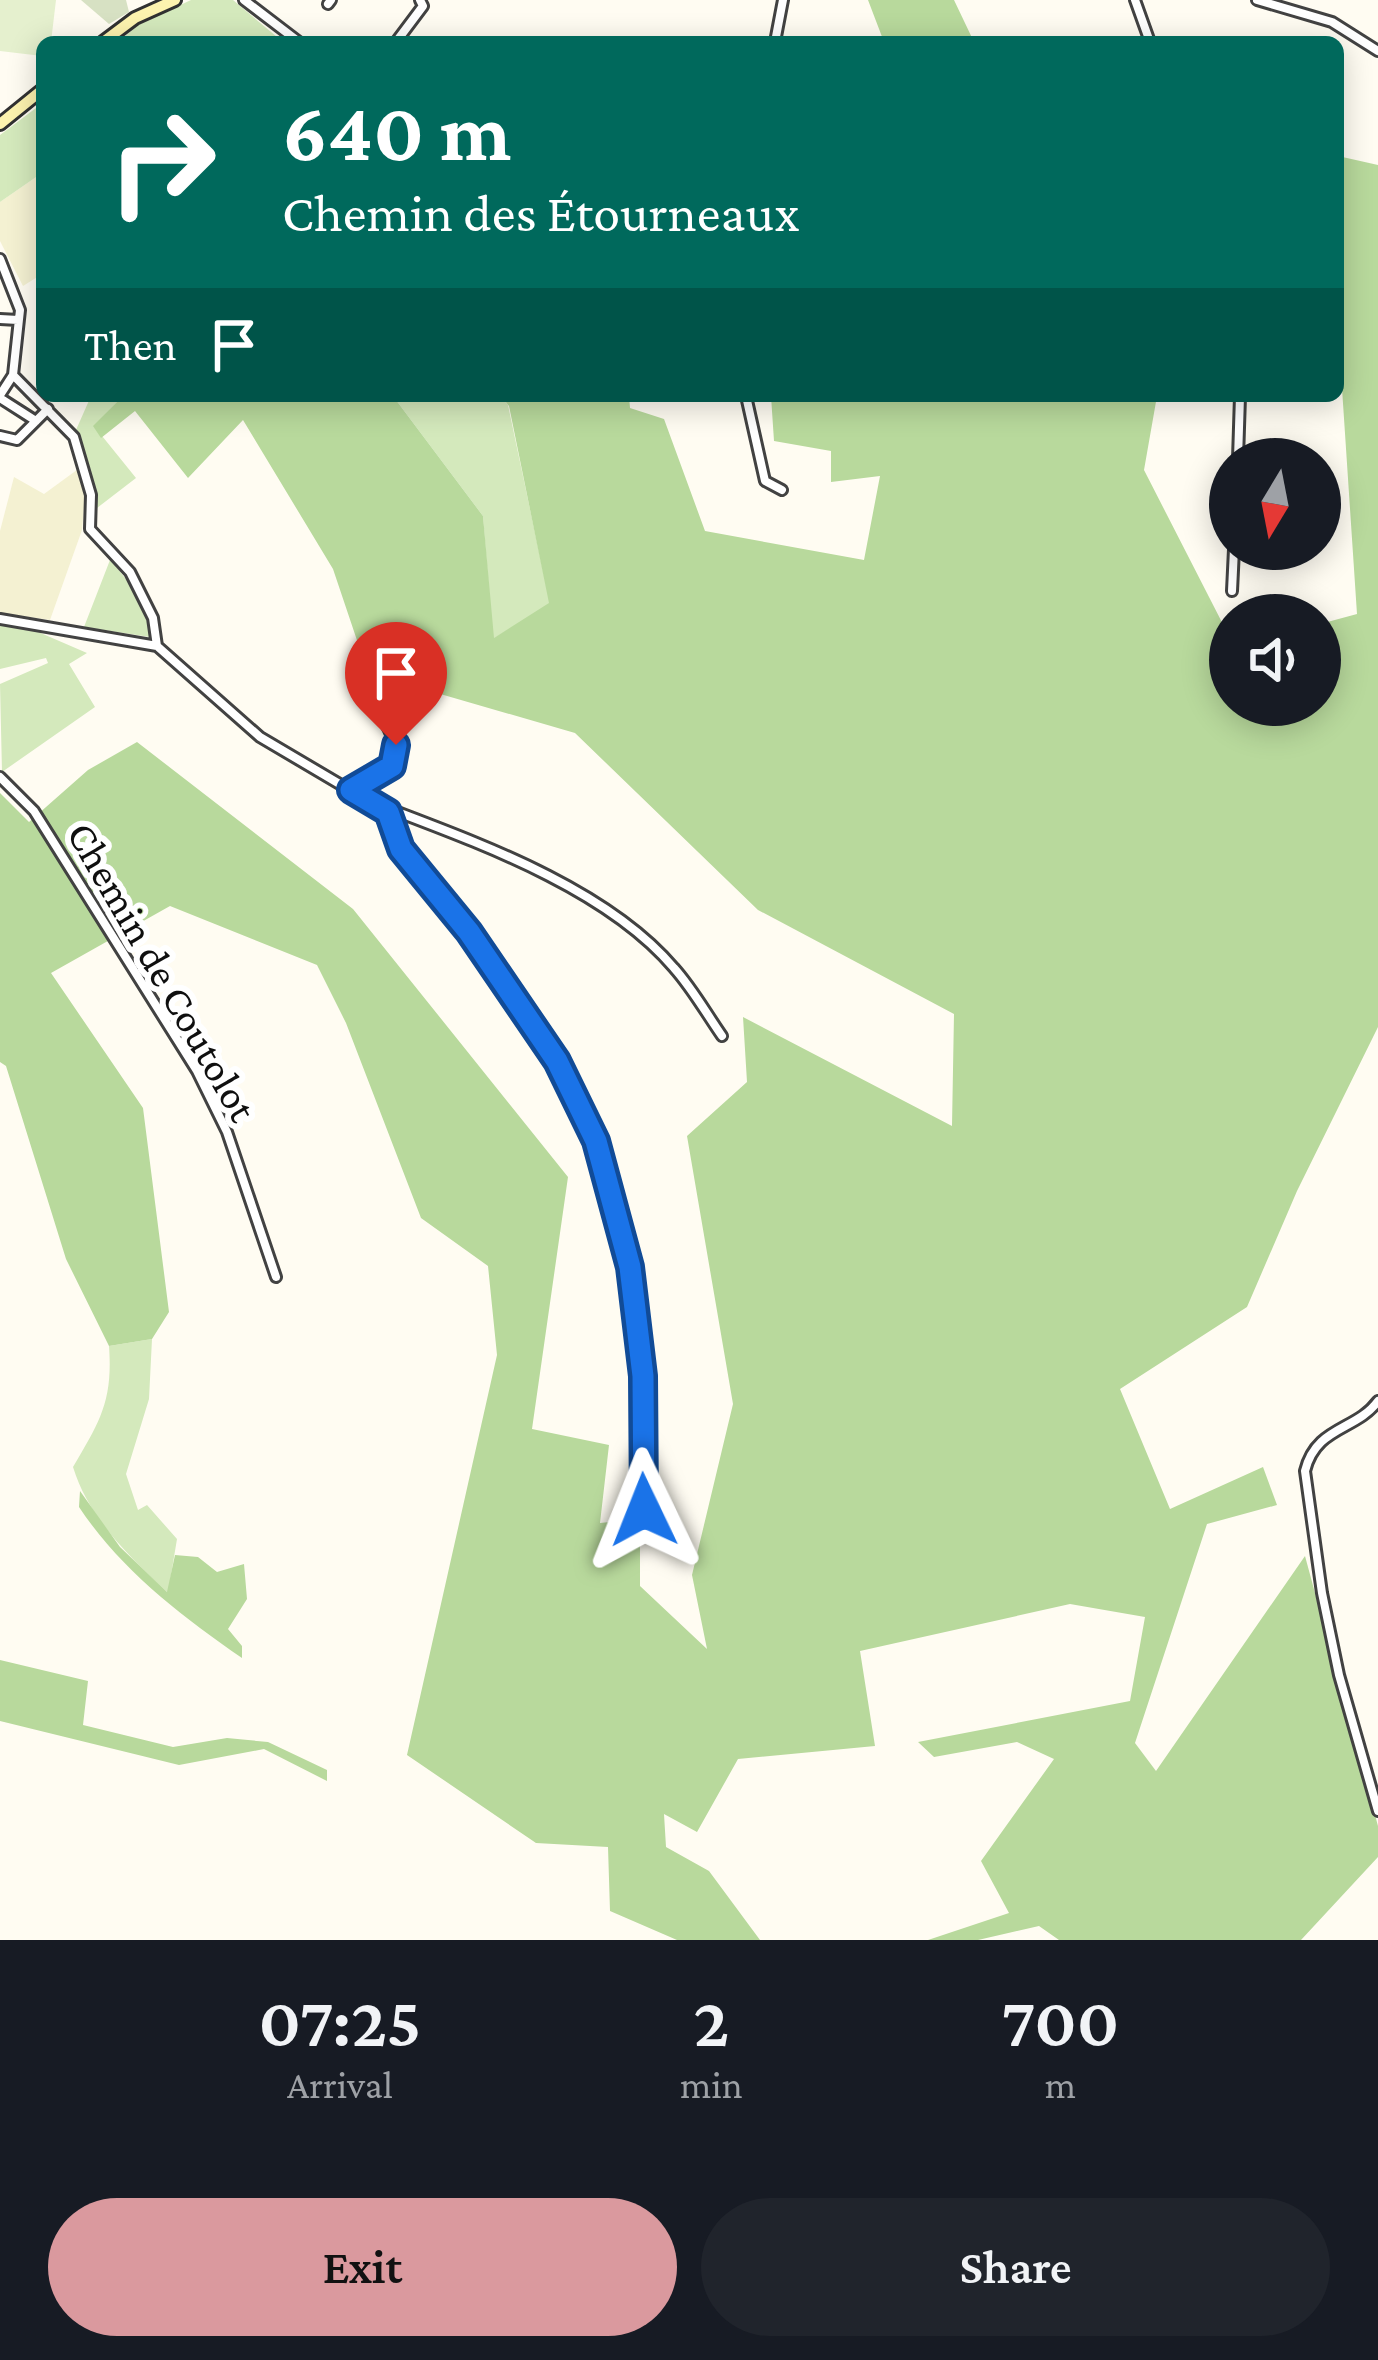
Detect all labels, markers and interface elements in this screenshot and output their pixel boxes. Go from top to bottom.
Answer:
icon: right [84,84,240,240]
text: 640 m [282,85,511,178]
text: Chemin des Étourneaux [282,183,800,243]
icon: arrive [201,312,267,378]
text: Then [84,320,177,370]
north arrow [1209,438,1341,570]
map controls [1209,438,1341,726]
button: sound [1209,594,1341,726]
pin [345,622,447,745]
icon: arrive [363,640,429,706]
street label: Chemin de Coutolot [58,813,268,1130]
position arrow [581,1447,707,1573]
text: 07:25 [259,1981,422,2061]
text: 2 [694,1981,729,2061]
text: 700 [1001,1981,1119,2061]
text: Arrival [287,2063,393,2106]
text: min [680,2063,743,2106]
text: m [1045,2063,1076,2106]
button: Exit [48,2198,677,2336]
button: Share [701,2198,1330,2336]

